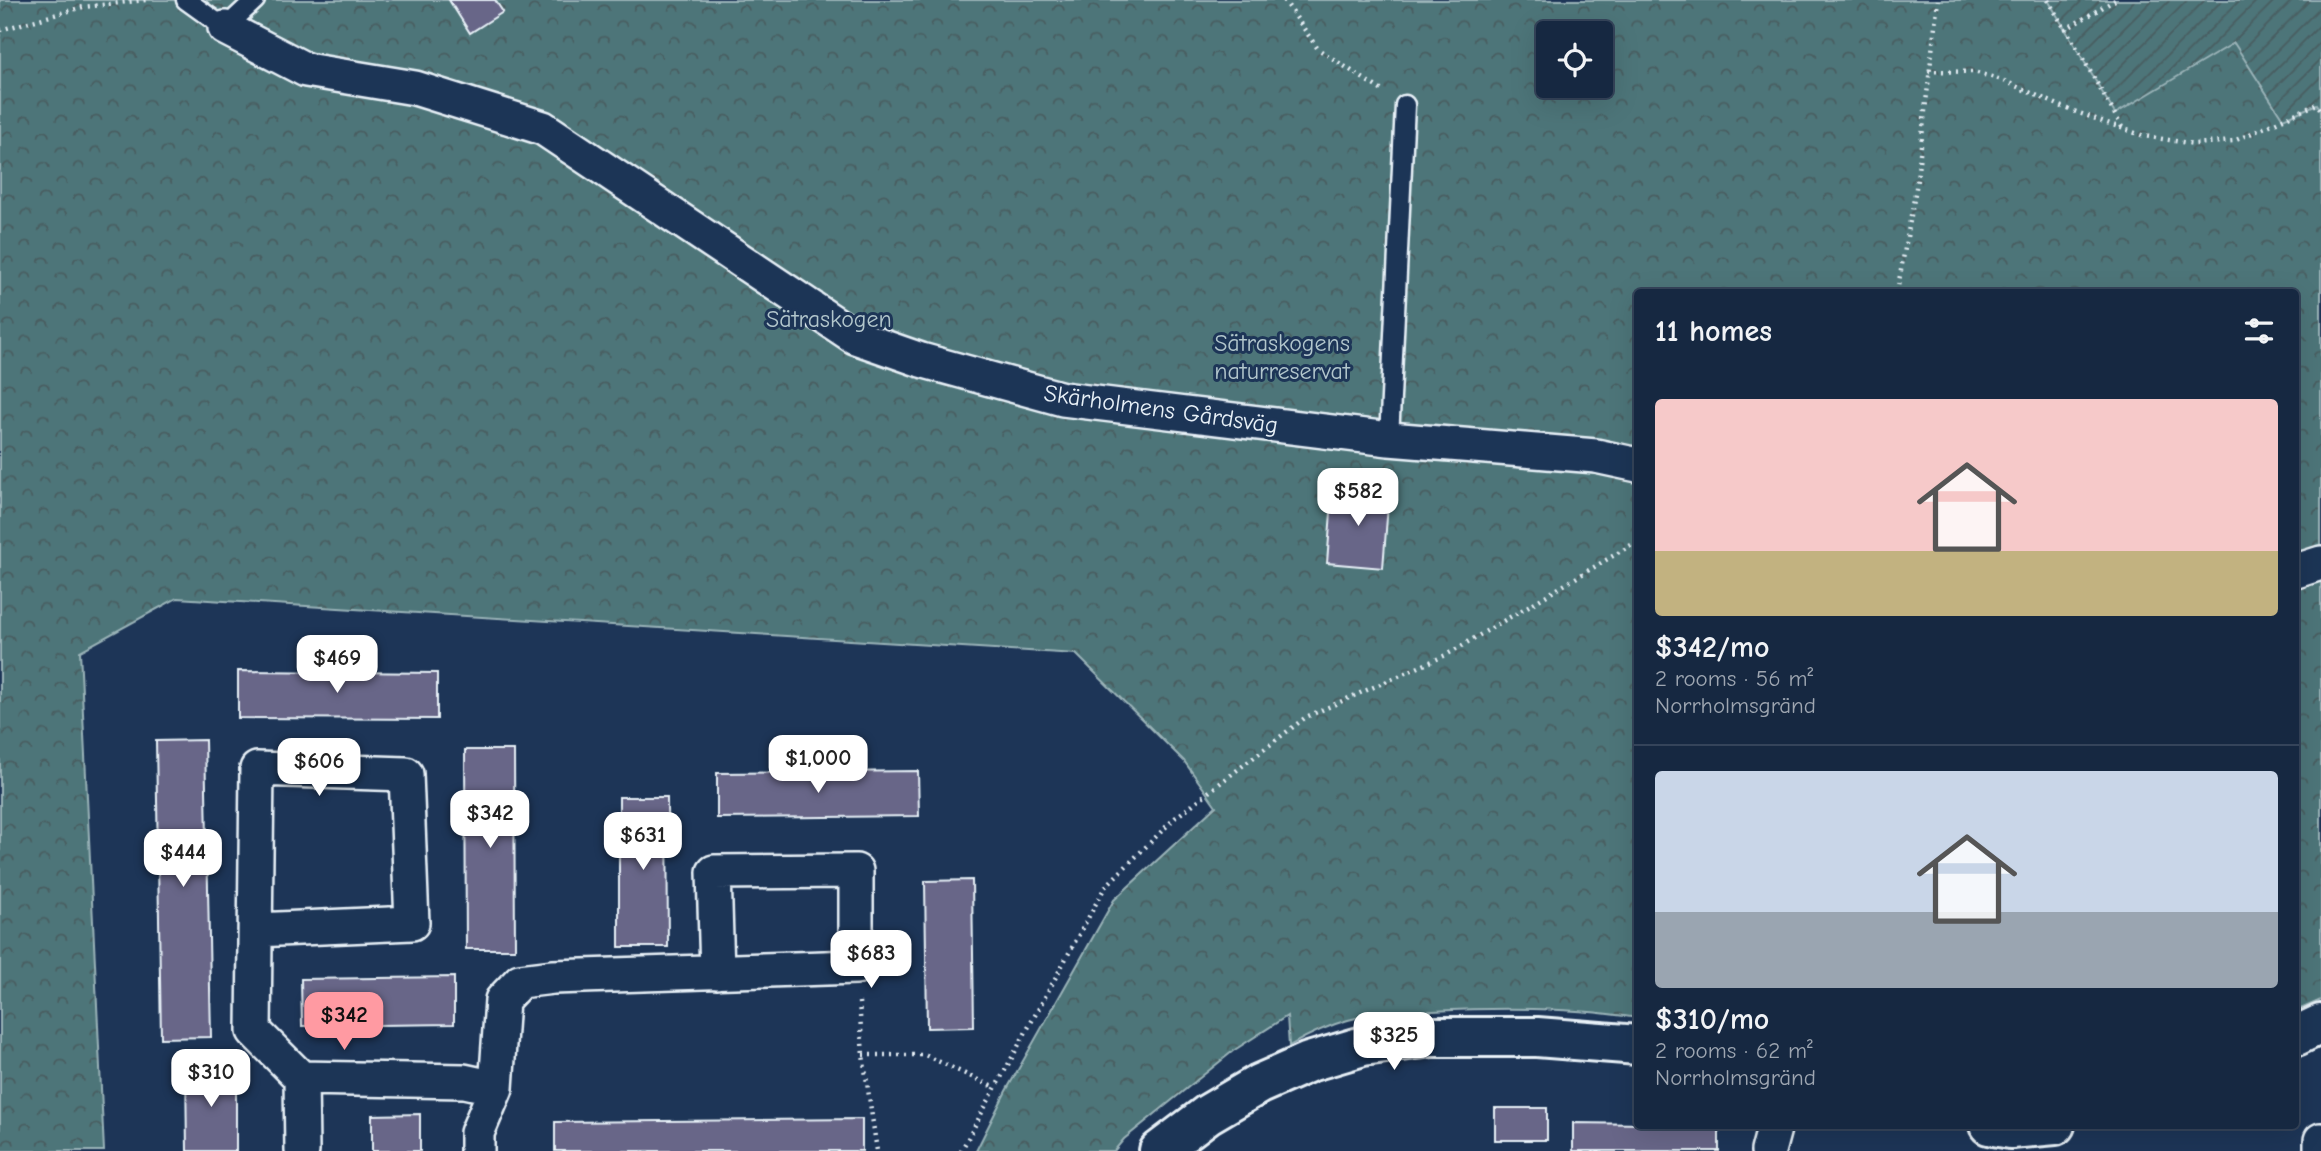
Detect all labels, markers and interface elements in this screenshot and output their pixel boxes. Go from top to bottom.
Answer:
map controls [1536,21,1613,98]
button: locate [1536,21,1613,98]
park label: Sätraskogen [766,305,892,333]
icon: filters [2240,312,2278,350]
text: 11 homes [1655,314,1772,349]
park label: Sätraskogens naturreservat [1214,329,1351,385]
street label: Skärholmens Gårdsväg [1042,379,1280,439]
icon: home [1904,444,2030,570]
pin: $582 [1317,468,1399,528]
text: $582 [1333,477,1383,504]
text: $342/mo [1655,630,1769,665]
pin: $469 [296,636,378,695]
text: $469 [313,644,361,671]
text: 2 rooms · 56 m² [1655,665,1813,692]
text: Norrholmsgränd [1655,692,1816,719]
pin: $1,000 [761,736,875,795]
pin: $606 [278,738,360,798]
text: $1,000 [785,744,851,771]
text: $606 [293,747,345,774]
pin: $342 [449,790,531,850]
text: $342 [466,799,514,826]
pin: $631 [602,812,684,872]
icon: home [1904,816,2030,942]
text: $631 [620,821,666,848]
pin: $444 [142,830,224,889]
text: $444 [160,838,206,865]
pin: $683 [830,930,912,990]
text: $683 [847,939,896,966]
pin: $342 [303,992,385,1052]
text: $342 [320,1001,368,1028]
text: $310/mo [1655,1002,1769,1037]
pin: $325 [1353,1012,1435,1072]
text: $325 [1370,1021,1418,1048]
text: 2 rooms · 62 m² [1655,1037,1813,1064]
pin: $310 [170,1050,252,1109]
text: $310 [187,1058,235,1085]
text: Norrholmsgränd [1655,1064,1816,1091]

